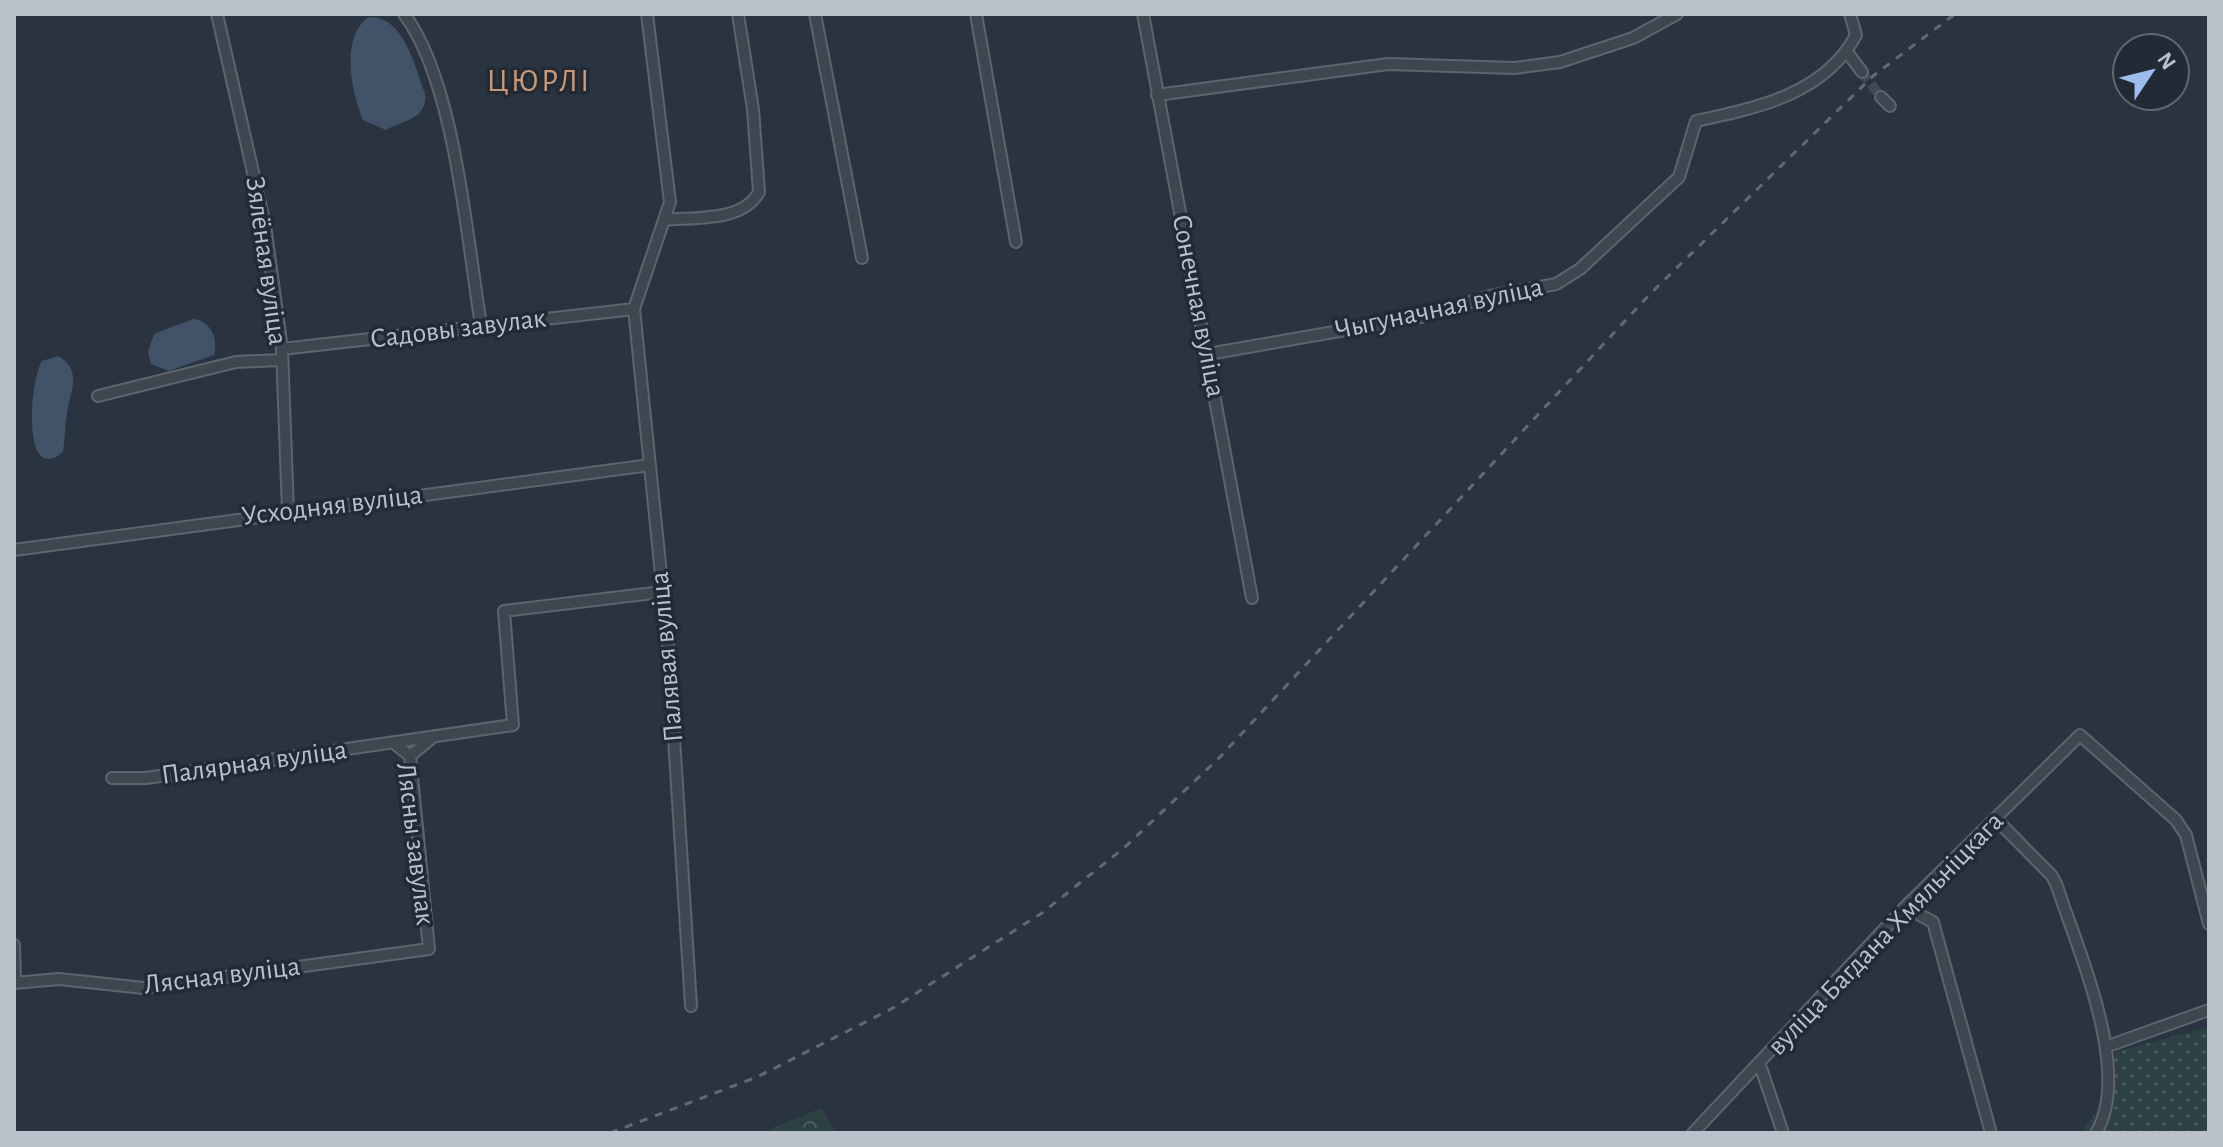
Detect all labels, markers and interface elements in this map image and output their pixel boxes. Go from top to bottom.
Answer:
north arrow [2111,32,2191,112]
text: N [2153,49,2180,74]
district label: ЦЮРЛІ [487,65,591,97]
street label: Зялёная вуліца [240,175,292,347]
street label: Сонечная вуліца [1167,212,1229,400]
street label: Чыгуначная вуліца [1332,273,1546,345]
street label: Садовы завулак [368,304,548,354]
street label: Усходняя вуліца [240,481,424,531]
street label: Палявая вуліца [646,570,688,743]
street label: Палярная вуліца [159,736,349,790]
street label: Лясны завулак [391,761,439,927]
street label: вуліца Багдана Хмяльніцкага [1763,807,2009,1061]
street label: Лясная вуліца [142,953,302,999]

